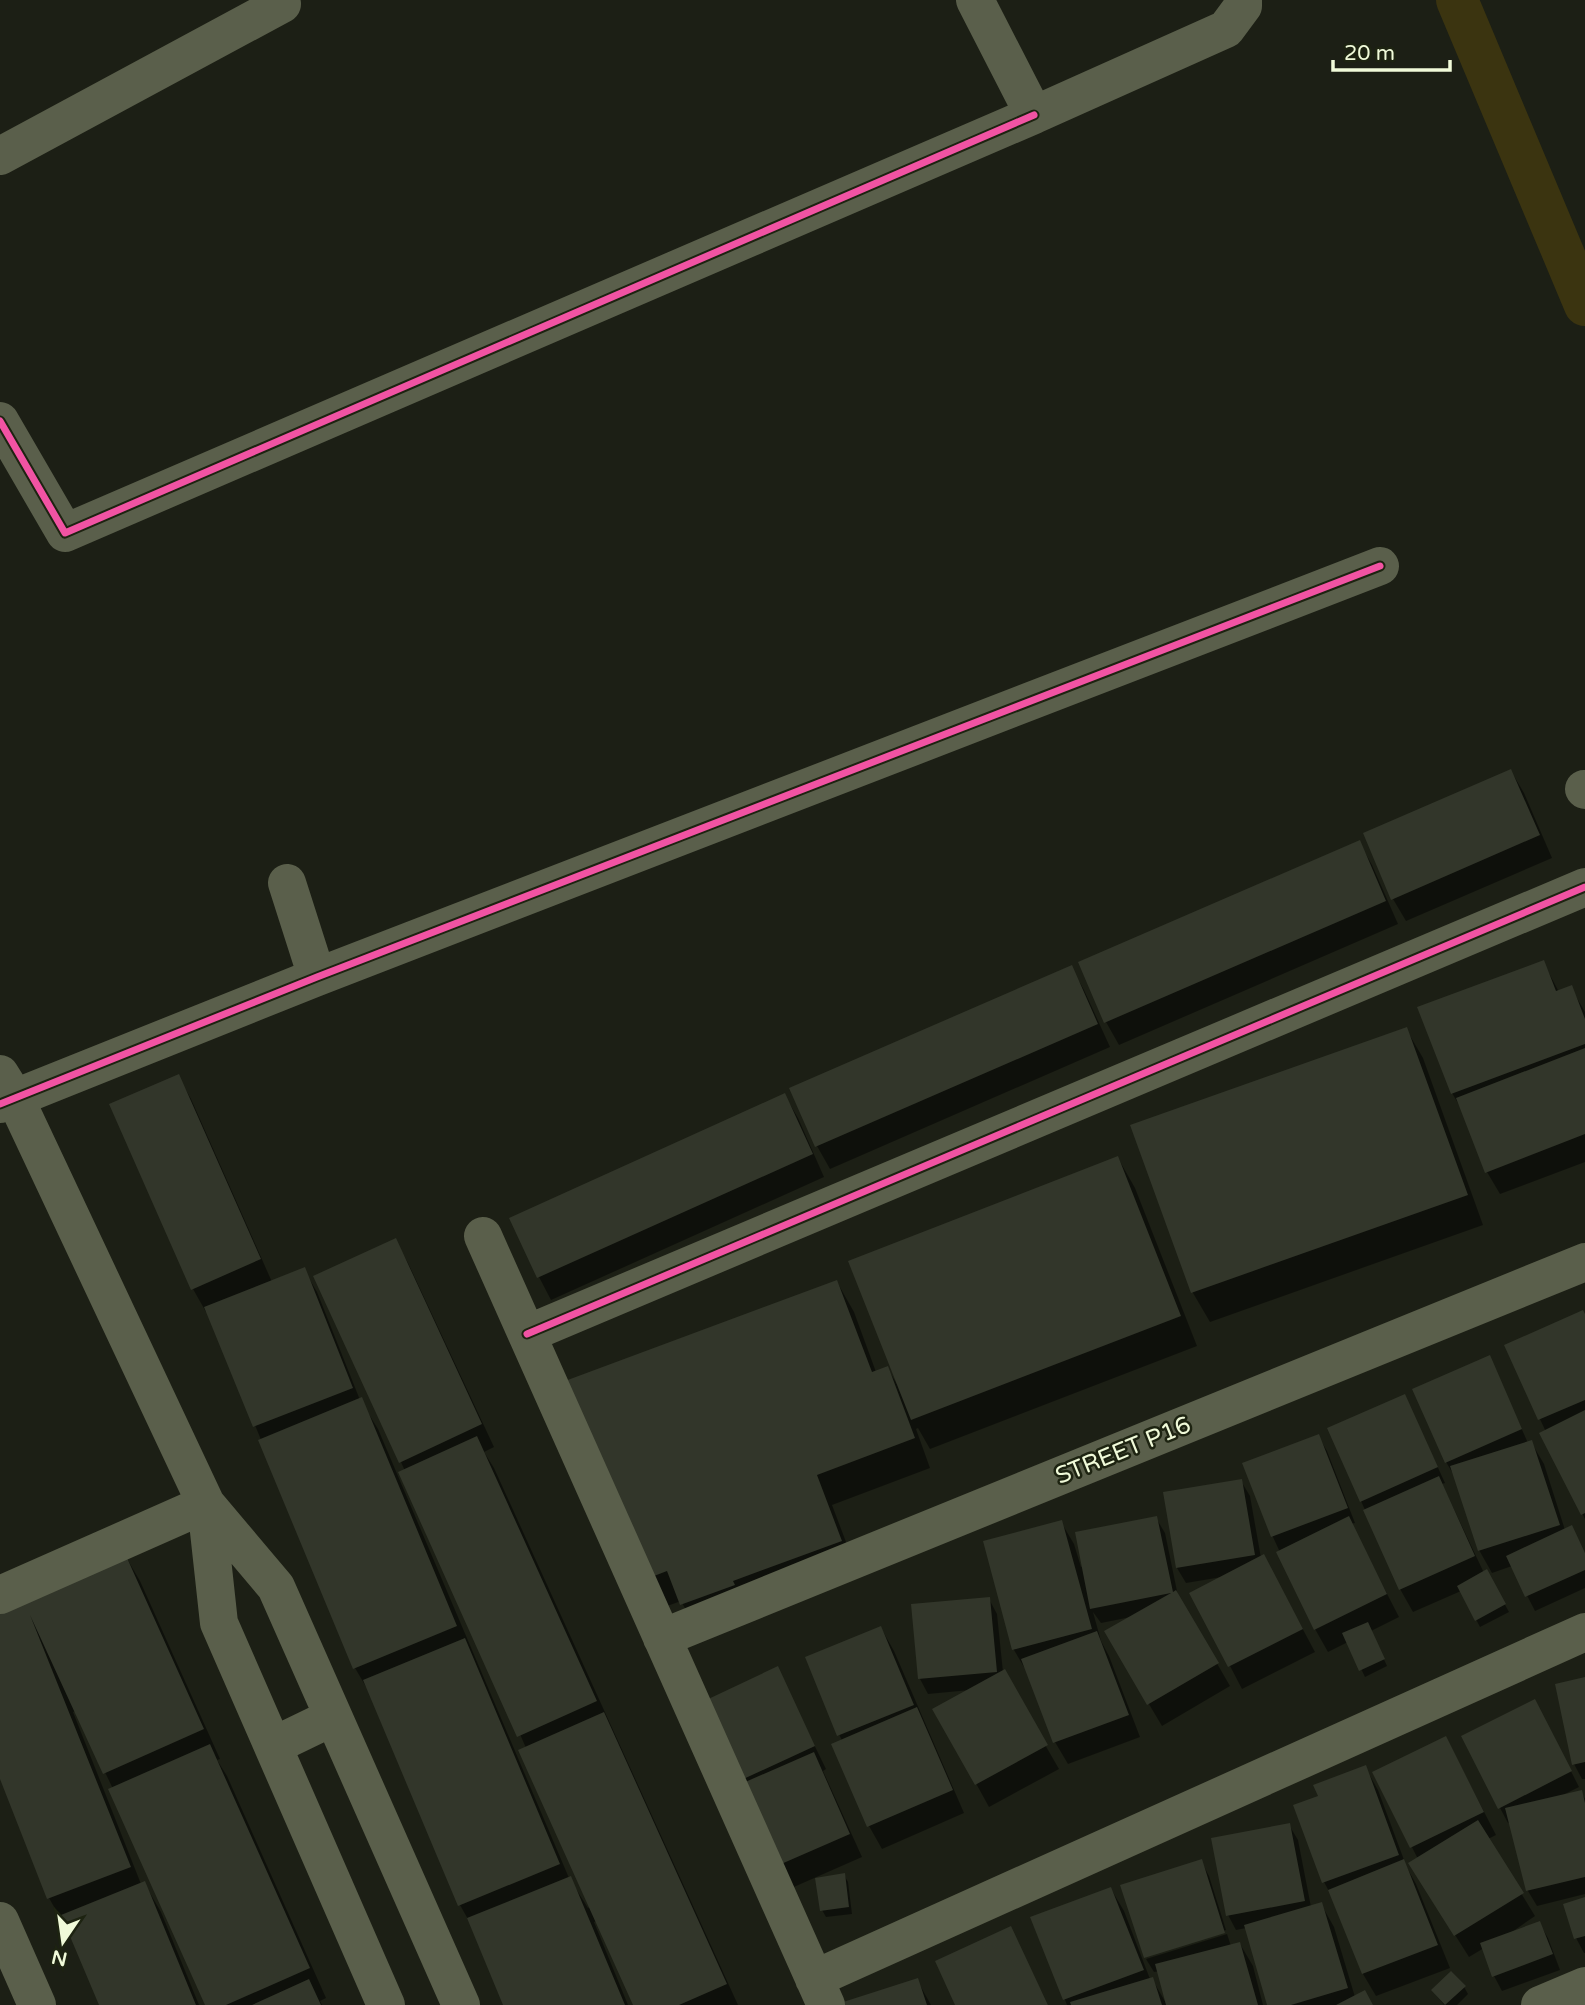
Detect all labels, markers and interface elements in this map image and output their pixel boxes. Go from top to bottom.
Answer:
scale bar [1333,28,1450,72]
text: 20 m [1344,41,1395,66]
street label: STREET P16 [1051,1410,1195,1491]
north arrow [28,1907,98,1977]
text: N [49,1945,69,1970]

